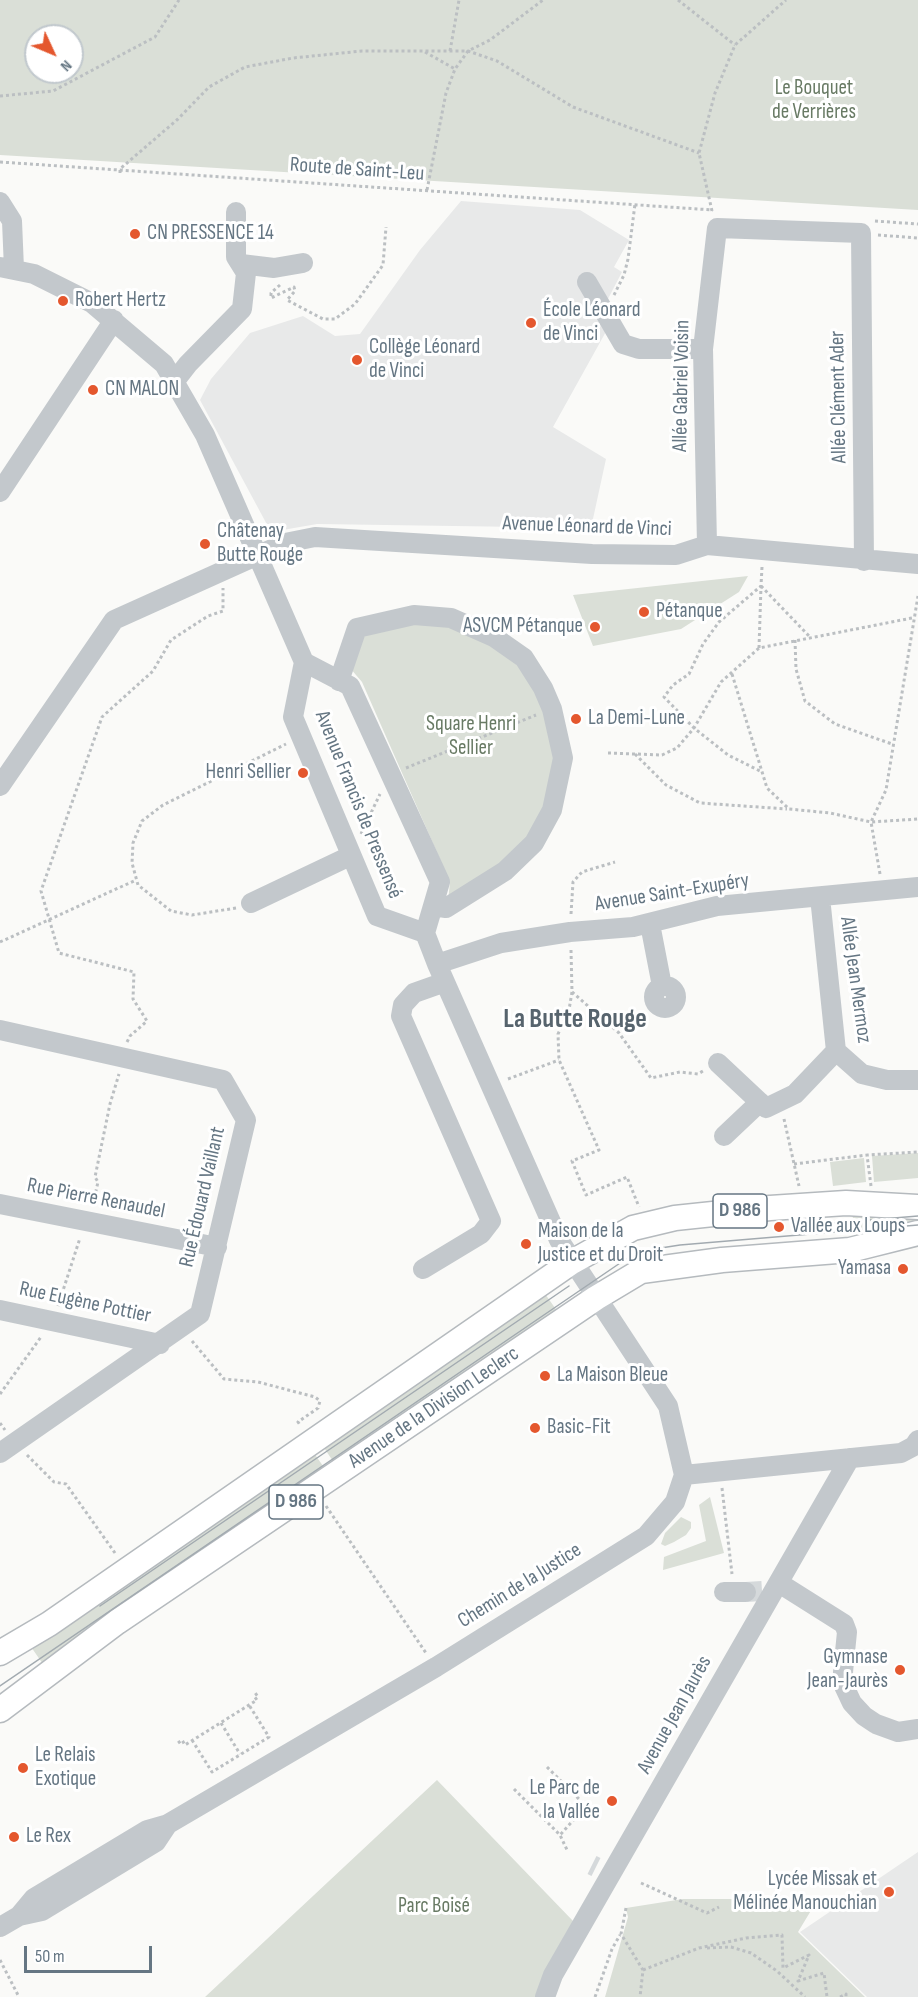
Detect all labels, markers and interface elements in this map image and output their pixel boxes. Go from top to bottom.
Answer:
north arrow [24,24,84,84]
text: N [56,56,76,75]
park label: Le Bouquet de Verrières [772,76,856,126]
street label: Route de Saint-Leu [289,153,425,187]
place label: CN PRESSENCE 14 [147,221,274,247]
marker: CN PRESSENCE 14 [128,227,142,241]
place label: Robert Hertz [75,288,166,314]
marker: Robert Hertz [56,294,70,308]
place label: École Léonard de Vinci [543,298,640,348]
marker: École Léonard de Vinci [524,316,538,330]
street label: Allée Gabriel Voisin [668,320,696,452]
street label: Allée Clément Ader [825,331,853,463]
place label: Collège Léonard de Vinci [369,335,480,385]
marker: Collège Léonard de Vinci [350,353,364,367]
place label: CN MALON [105,377,179,403]
marker: CN MALON [86,383,100,397]
street label: Avenue Léonard de Vinci [502,511,672,543]
place label: Châtenay Butte Rouge [217,519,303,569]
marker: Châtenay Butte Rouge [198,537,212,551]
place label: Pétanque [656,599,723,625]
marker: Pétanque [637,605,651,619]
place label: ASVCM Pétanque [463,614,583,640]
marker: ASVCM Pétanque [588,620,602,634]
place label: La Demi-Lune [588,706,685,732]
street label: Avenue Francis de Pressensé [309,707,407,903]
park label: Square Henri Sellier [426,712,516,762]
marker: La Demi-Lune [569,712,583,726]
place label: Henri Sellier [206,760,291,786]
marker: Henri Sellier [296,766,310,780]
street label: Avenue Saint-Exupéry [593,868,751,918]
street label: Allée Jean Mermoz [834,915,876,1045]
district label: La Butte Rouge [503,1004,647,1036]
street label: Rue Édouard Vaillant [175,1124,231,1270]
street label: Rue Pierre Renaudel [25,1173,167,1225]
road number: D 986 [713,1194,767,1228]
place label: Vallée aux Loups [791,1214,905,1240]
place label: Maison de la Justice et du Droit [538,1219,663,1269]
marker: Vallée aux Loups [772,1220,786,1234]
marker: Maison de la Justice et du Droit [519,1237,533,1251]
place label: Yamasa [838,1256,891,1282]
marker: Yamasa [896,1262,910,1276]
street label: Rue Eugène Pottier [17,1277,153,1329]
street label: Avenue de la Division Leclerc [344,1342,524,1474]
place label: La Maison Bleue [557,1363,668,1389]
marker: La Maison Bleue [538,1369,552,1383]
place label: Basic-Fit [547,1415,611,1441]
marker: Basic-Fit [528,1421,542,1435]
road number: D 986 [269,1485,323,1519]
street label: Chemin de la Justice [454,1538,586,1634]
place label: Gymnase Jean-Jaurès [807,1645,888,1695]
street label: Avenue Jean Jaurès [632,1652,718,1778]
marker: Gymnase Jean-Jaurès [893,1663,907,1677]
place label: Le Relais Exotique [35,1743,96,1793]
marker: Le Relais Exotique [16,1761,30,1775]
place label: Le Parc de la Vallée [529,1776,600,1826]
marker: Le Parc de la Vallée [605,1794,619,1808]
place label: Le Rex [26,1824,71,1850]
marker: Le Rex [7,1830,21,1844]
place label: Lycée Missak et Mélinée Manouchian [733,1867,877,1917]
marker: Lycée Missak et Mélinée Manouchian [882,1885,896,1899]
park label: Parc Boisé [398,1894,470,1920]
scale bar [27,1934,154,1972]
text: 50 m [35,1946,65,1967]

